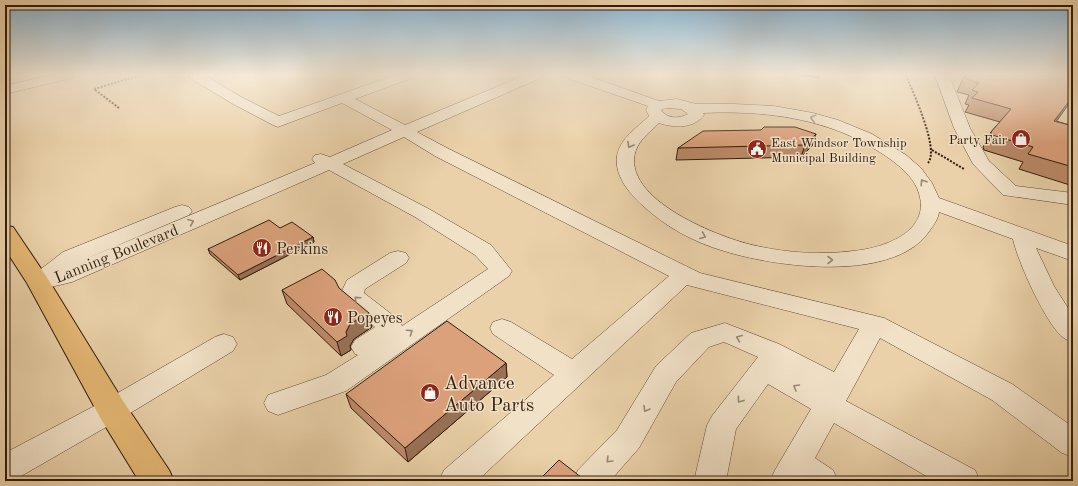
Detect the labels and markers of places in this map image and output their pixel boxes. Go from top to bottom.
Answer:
shop icon: Party Fair [1010,128,1032,150]
place label: Party Fair [949,134,1008,147]
place label: East Windsor Township Municipal Building [771,137,907,165]
public building icon: East Windsor Township Municipal Building [746,138,768,160]
restaurant icon: Perkins [251,237,273,259]
place label: Perkins [276,242,328,258]
restaurant icon: Popeyes [322,306,344,328]
place label: Popeyes [347,311,403,327]
place label: Advance Auto Parts [444,375,534,416]
shop icon: Advance Auto Parts [419,382,441,404]

